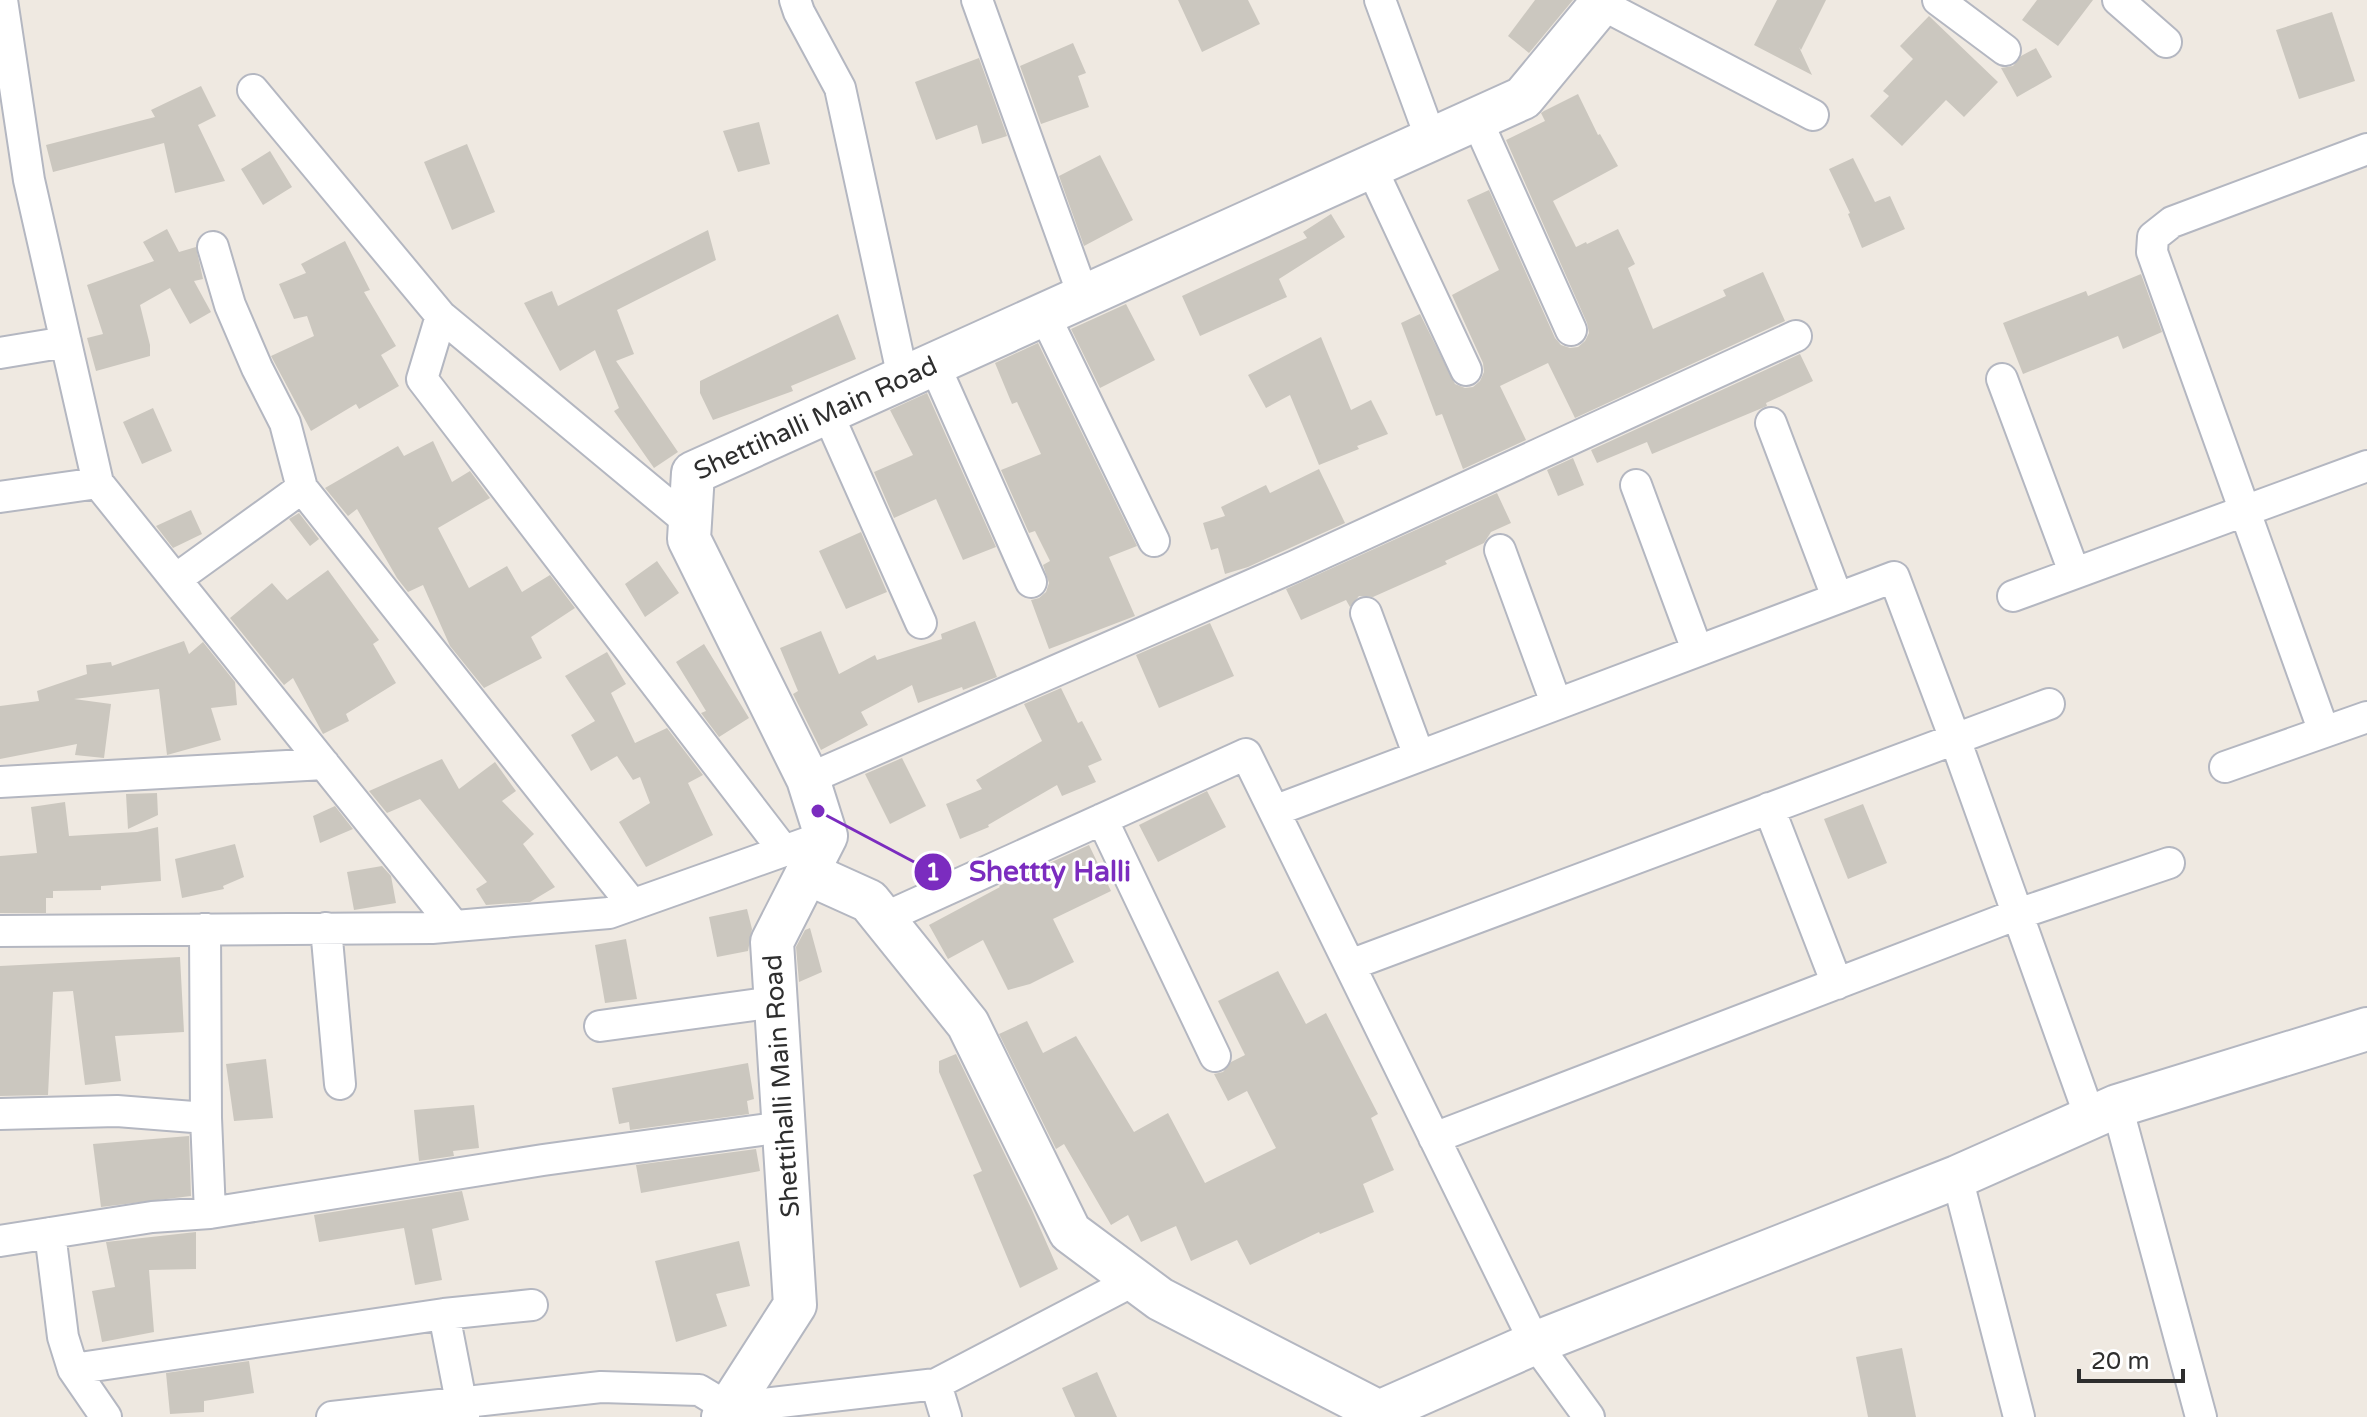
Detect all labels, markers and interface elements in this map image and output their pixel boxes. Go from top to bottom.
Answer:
street label: Shettihalli Main Road [689,350,942,487]
callout: Shettty Halli [913,846,1147,898]
text: Shettty Halli [969,855,1131,889]
text: 1 [925,858,941,887]
street label: Shettihalli Main Road [757,953,806,1218]
scale bar [2079,1333,2183,1383]
text: 20 m [2091,1347,2149,1376]

